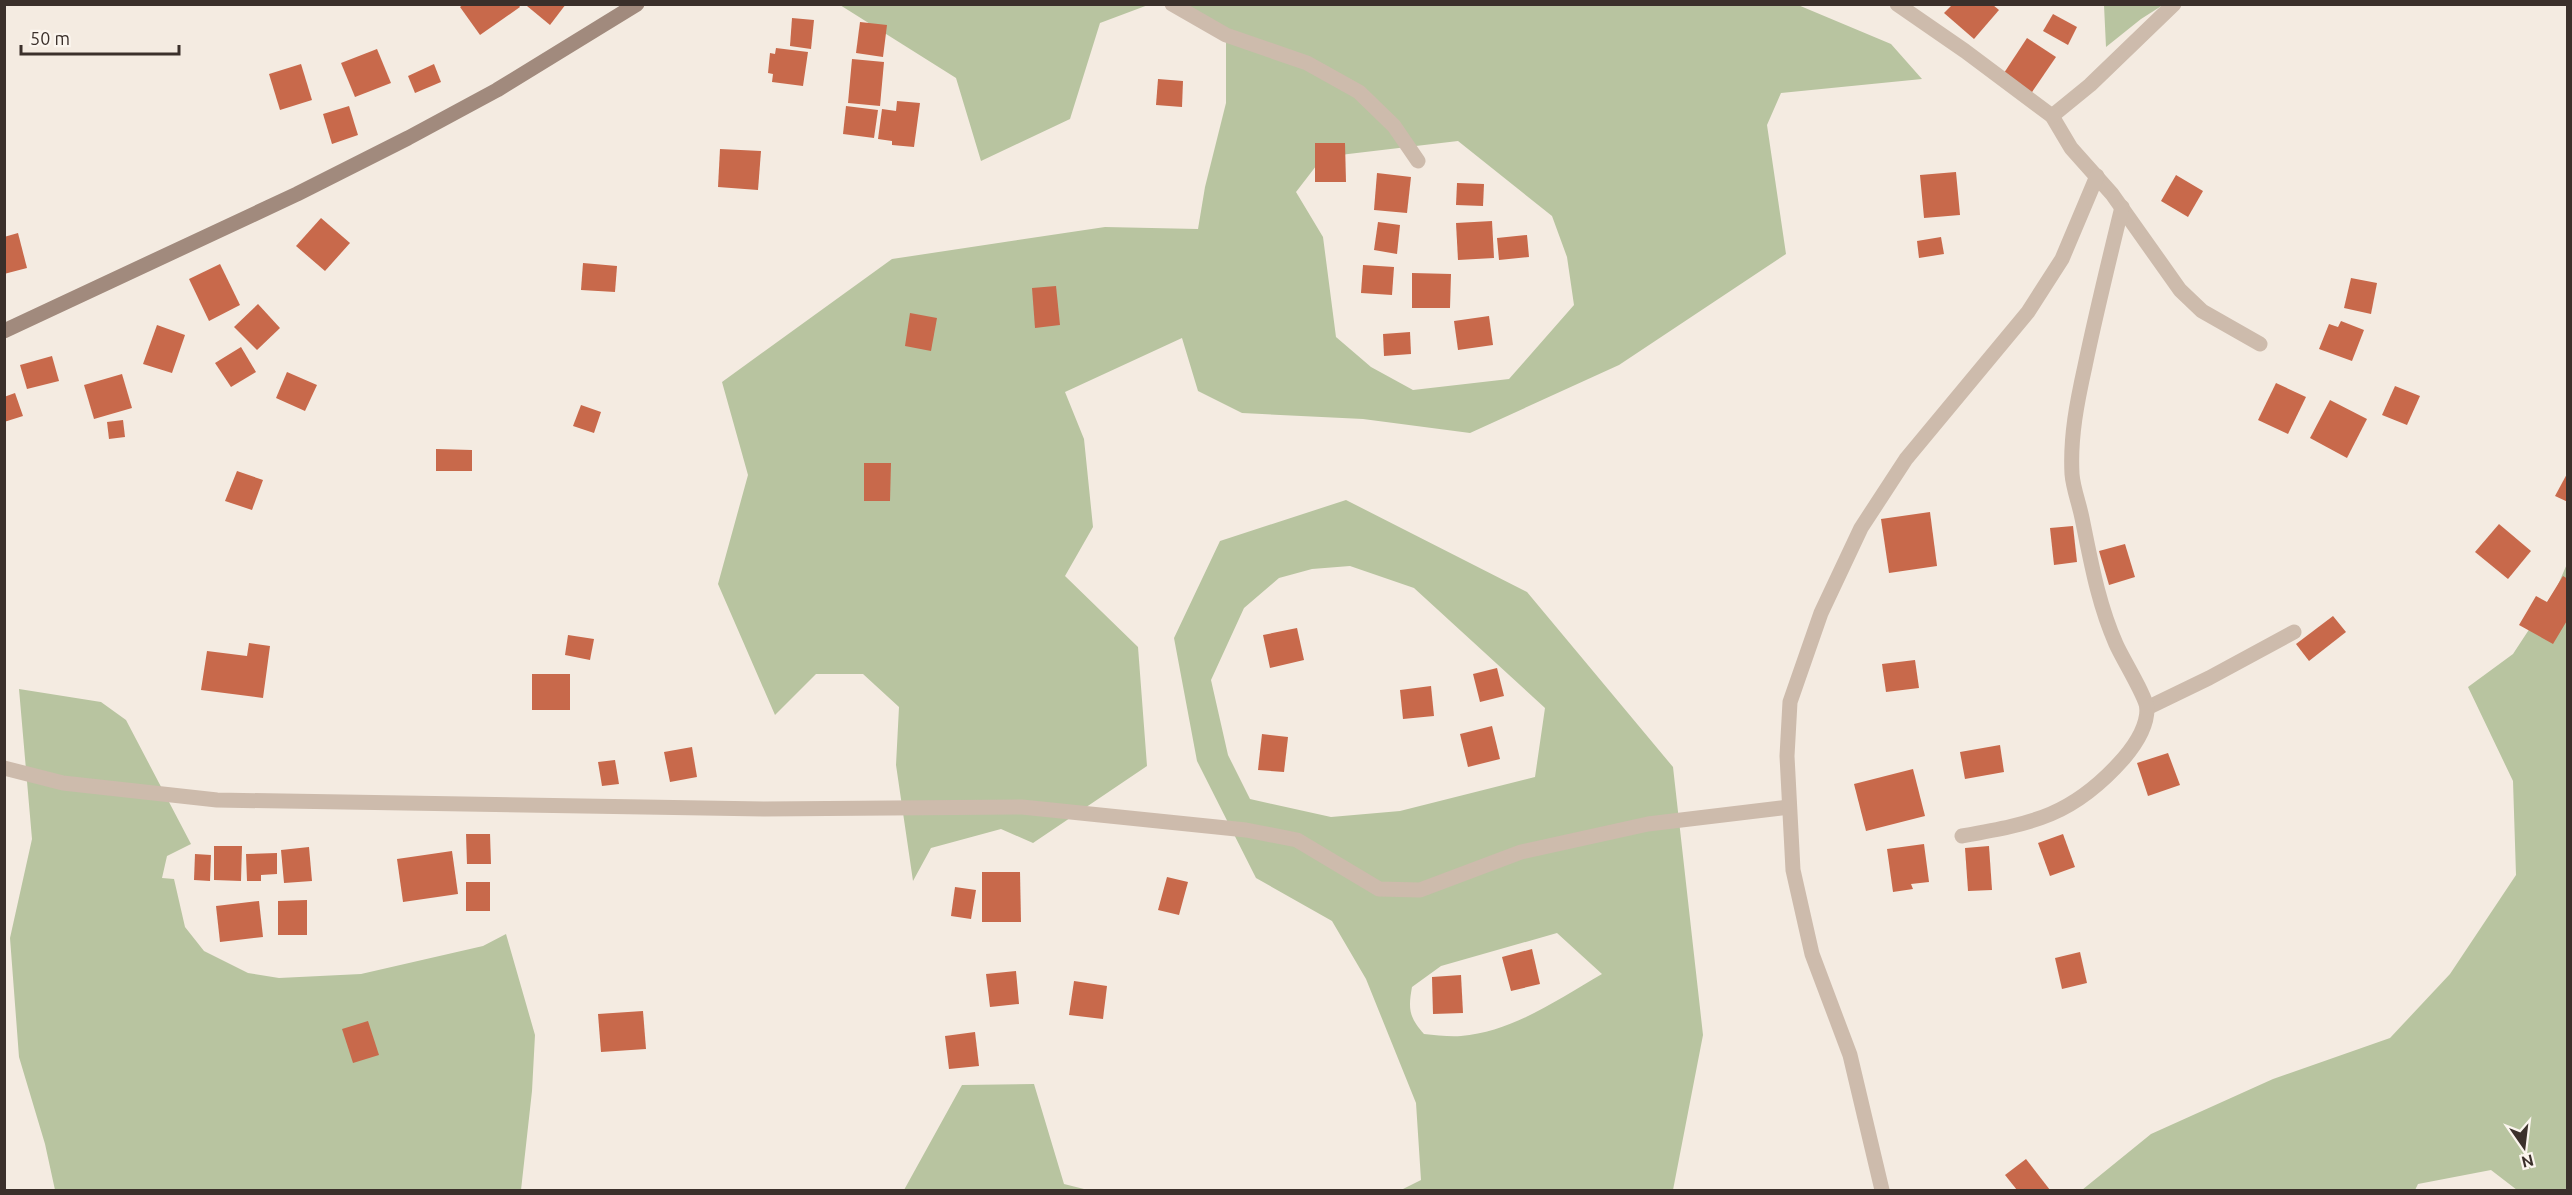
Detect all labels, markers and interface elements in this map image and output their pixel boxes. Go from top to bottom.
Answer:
scale bar [21,18,178,56]
text: 50 m [30,28,70,48]
north arrow [2494,1117,2554,1177]
text: N [2520,1151,2536,1172]

